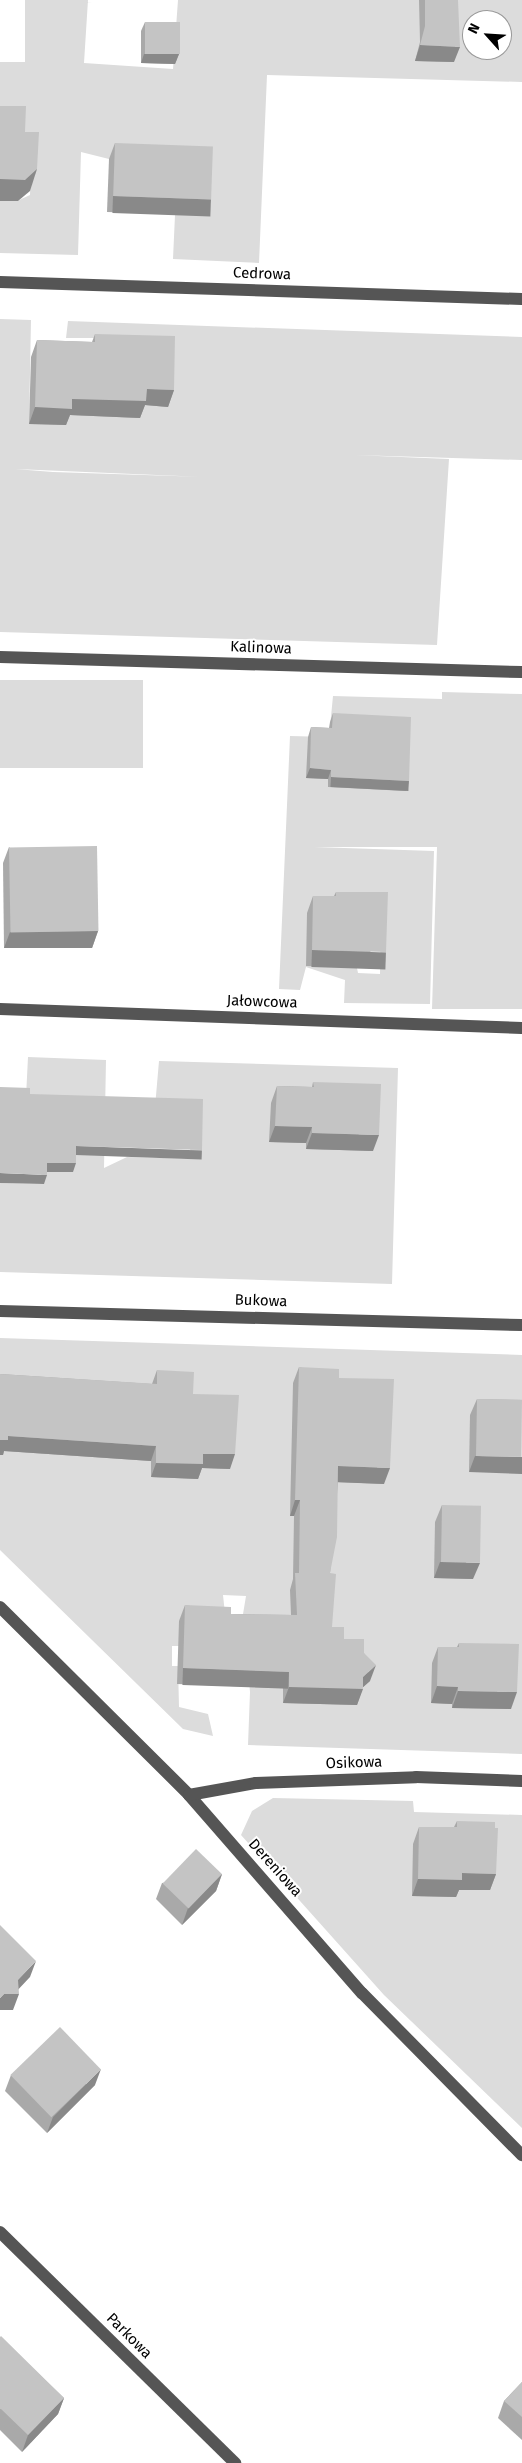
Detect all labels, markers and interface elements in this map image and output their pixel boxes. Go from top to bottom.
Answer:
north arrow [462,10,512,60]
text: N [464,21,484,37]
street label: Cedrowa [233,264,291,284]
street label: Kalinowa [230,638,292,658]
street label: Jałowcowa [226,992,298,1012]
street label: Bukowa [234,1291,288,1311]
street label: Osikowa [325,1753,383,1773]
street label: Dereniowa [244,1835,306,1901]
street label: Parkowa [103,2310,155,2362]

